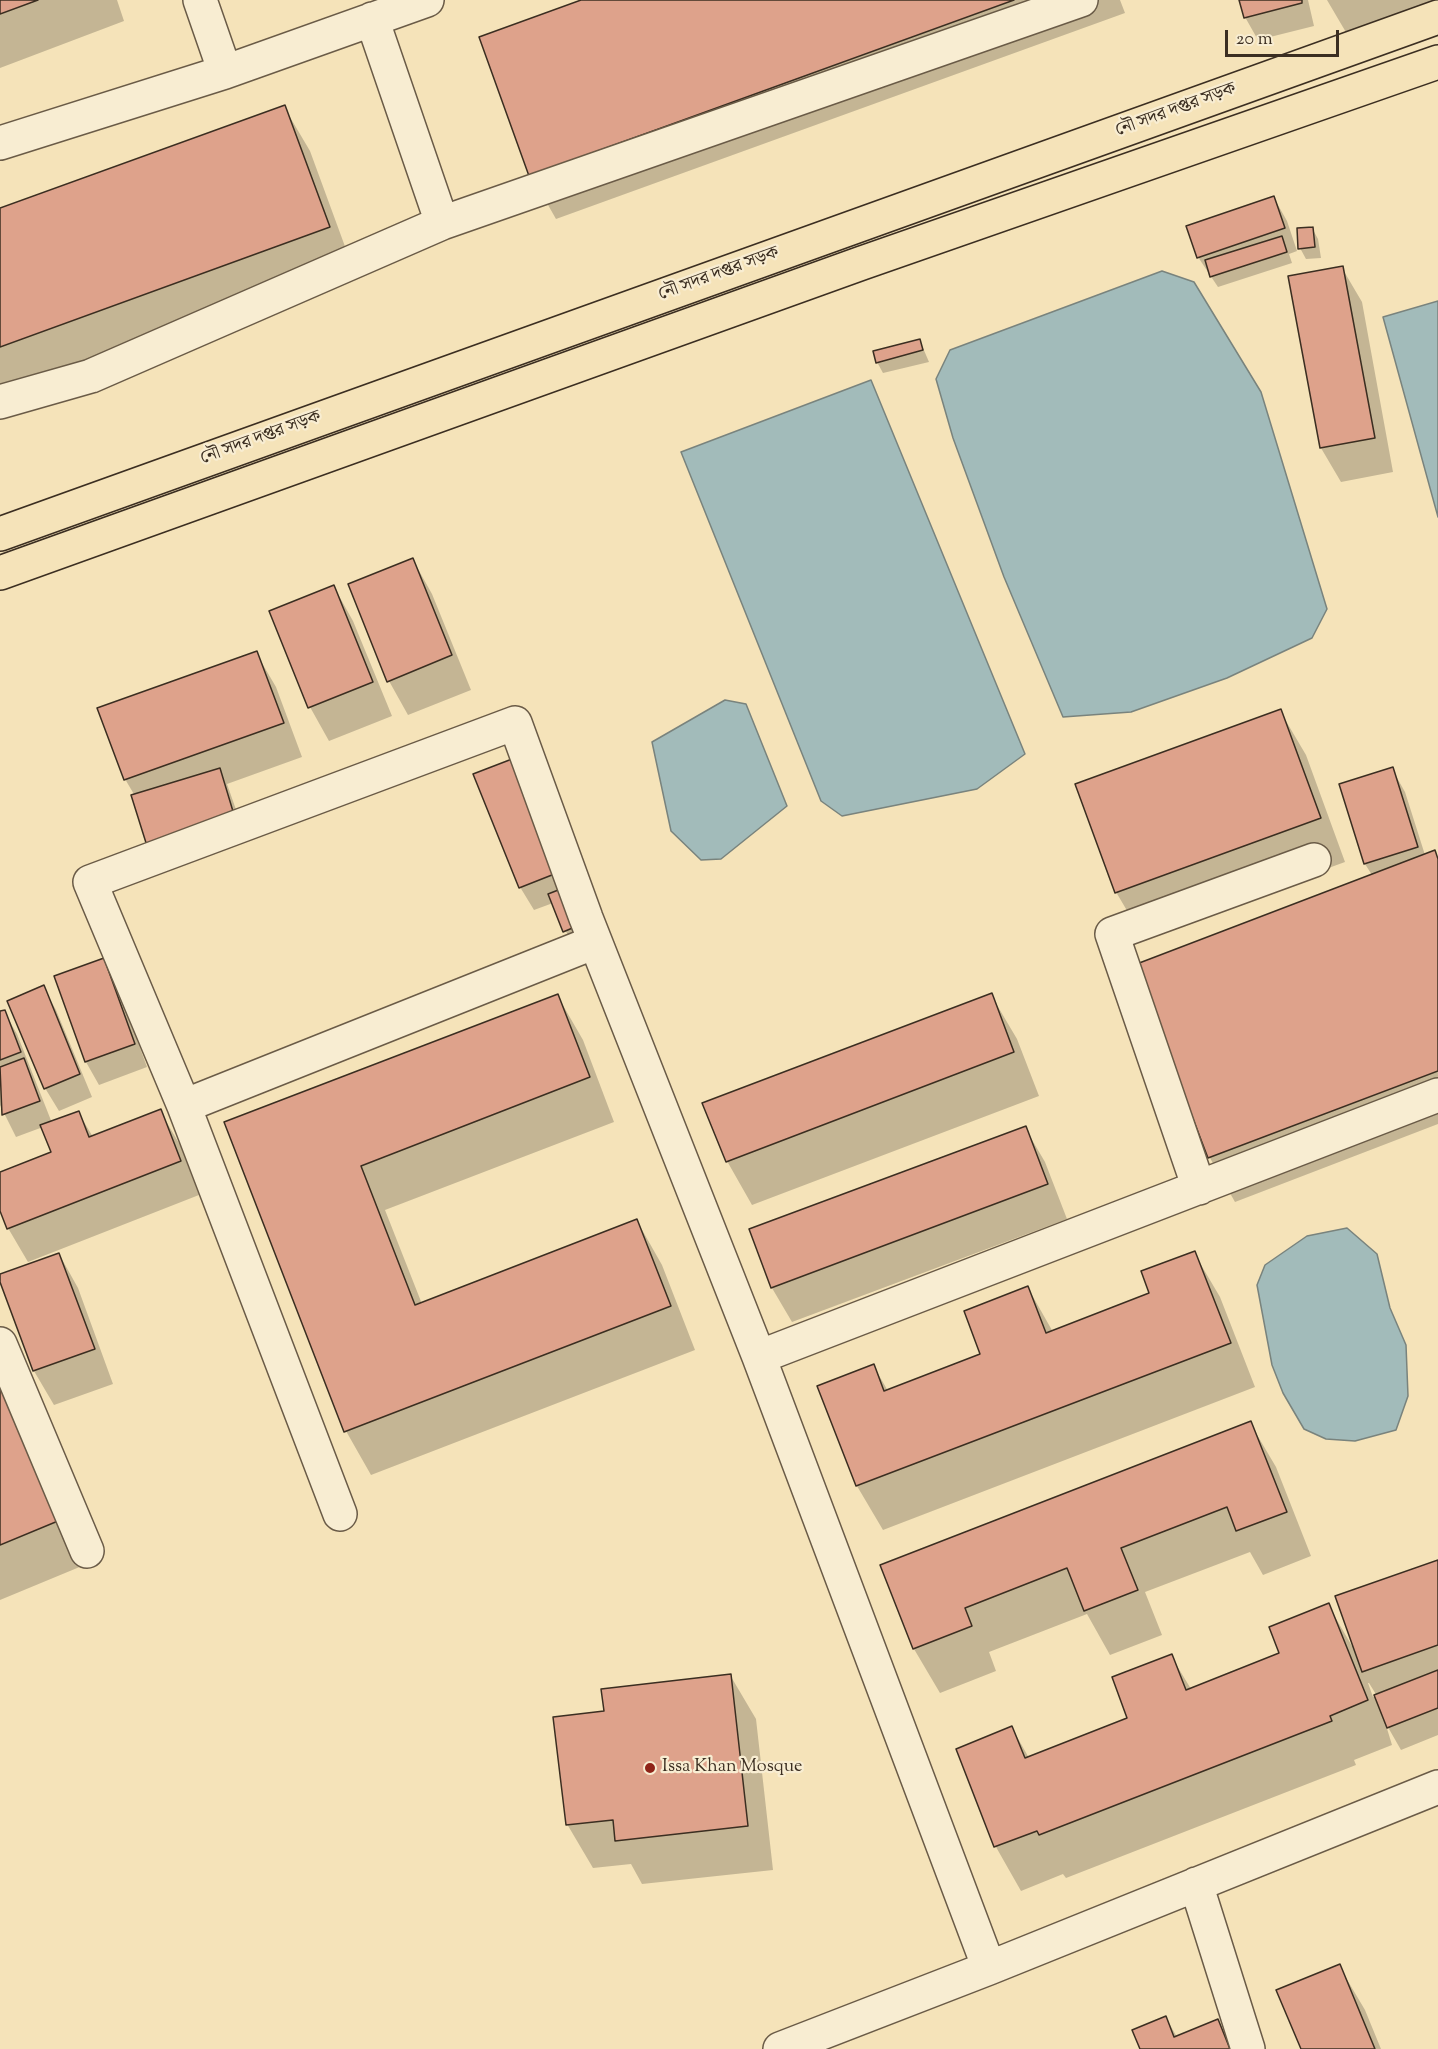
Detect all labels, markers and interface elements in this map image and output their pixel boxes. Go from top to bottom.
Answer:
scale bar [1228,18,1342,56]
text: 20 m [1236,27,1273,53]
street label: নৌ সদর দপ্তর সড়ক [1113,79,1239,143]
street label: নৌ সদর দপ্তর সড়ক [656,243,782,307]
street label: নৌ সদর দপ্তর সড়ক [198,407,324,471]
place label: Issa Khan Mosque [662,1757,802,1779]
marker: Issa Khan Mosque [643,1761,657,1775]

